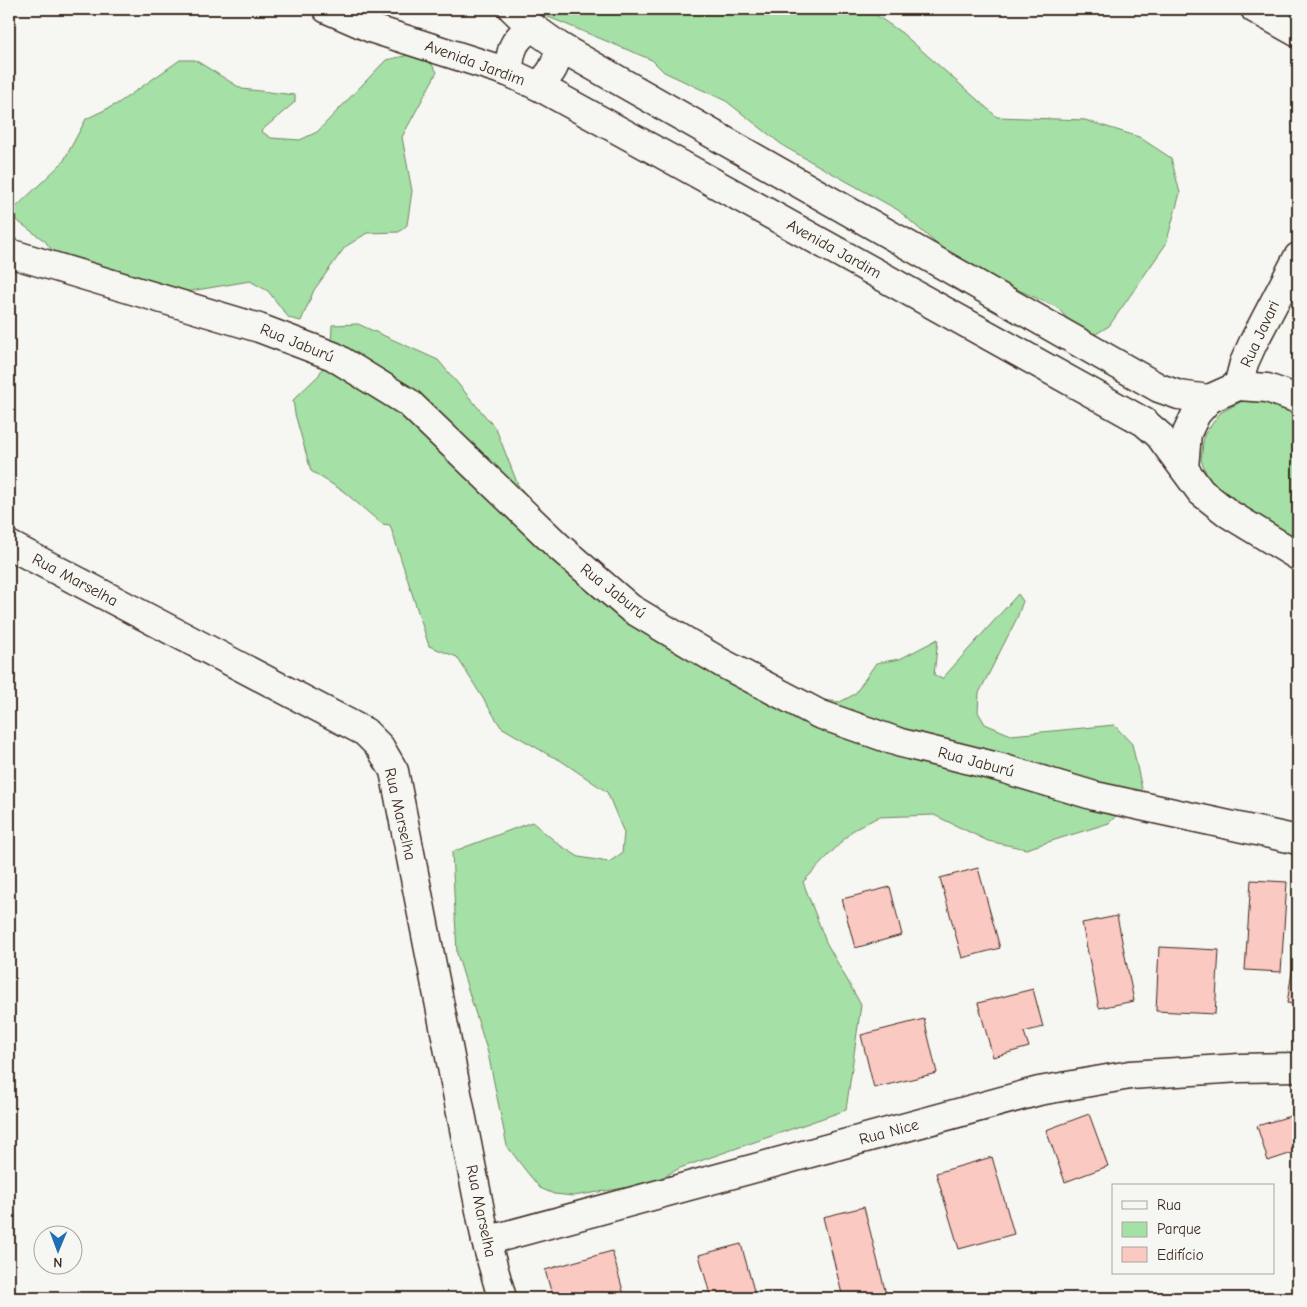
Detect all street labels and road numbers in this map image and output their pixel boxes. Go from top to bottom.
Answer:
street label: Avenida Jardim [423,37,527,89]
street label: Avenida Jardim [784,216,884,282]
street label: Rua Javari [1237,298,1283,370]
street label: Rua Jaburú [257,320,337,366]
street label: Rua Marselha [29,550,121,610]
street label: Rua Jaburú [577,560,649,622]
street label: Rua Jaburú [936,743,1016,781]
street label: Rua Marselha [381,766,419,862]
street label: Rua Nice [857,1115,921,1149]
street label: Rua Marselha [462,1163,500,1259]

